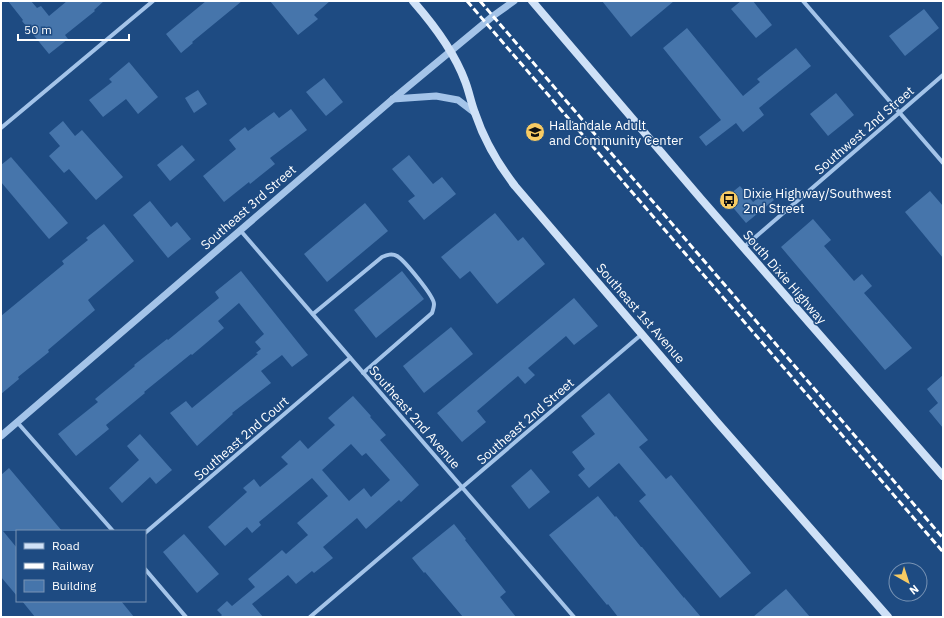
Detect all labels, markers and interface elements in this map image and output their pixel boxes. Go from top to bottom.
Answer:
scale bar [18,16,129,42]
text: 50 m [24,22,52,37]
street label: Southwest 2nd Street [811,82,918,178]
place label: Hallandale Adult and Community Center [549,117,683,149]
school or university icon: Hallandale Adult and Community Center [524,121,546,143]
street label: Southeast 3rd Street [197,161,300,253]
place label: Dixie Highway/Southwest 2nd Street [743,185,892,217]
bus stop icon: Dixie Highway/Southwest 2nd Street [718,189,740,211]
street label: South Dixie Highway [739,227,830,328]
street label: Southeast 1st Avenue [592,260,689,367]
street label: Southeast 2nd Avenue [365,362,464,472]
street label: Southeast 2nd Street [473,374,578,468]
street label: Southeast 2nd Court [190,393,292,484]
legend [16,530,146,602]
text: Road [52,538,80,553]
text: Railway [52,558,94,573]
north arrow [888,562,928,602]
text: Building [52,578,97,593]
text: N [907,582,922,598]

